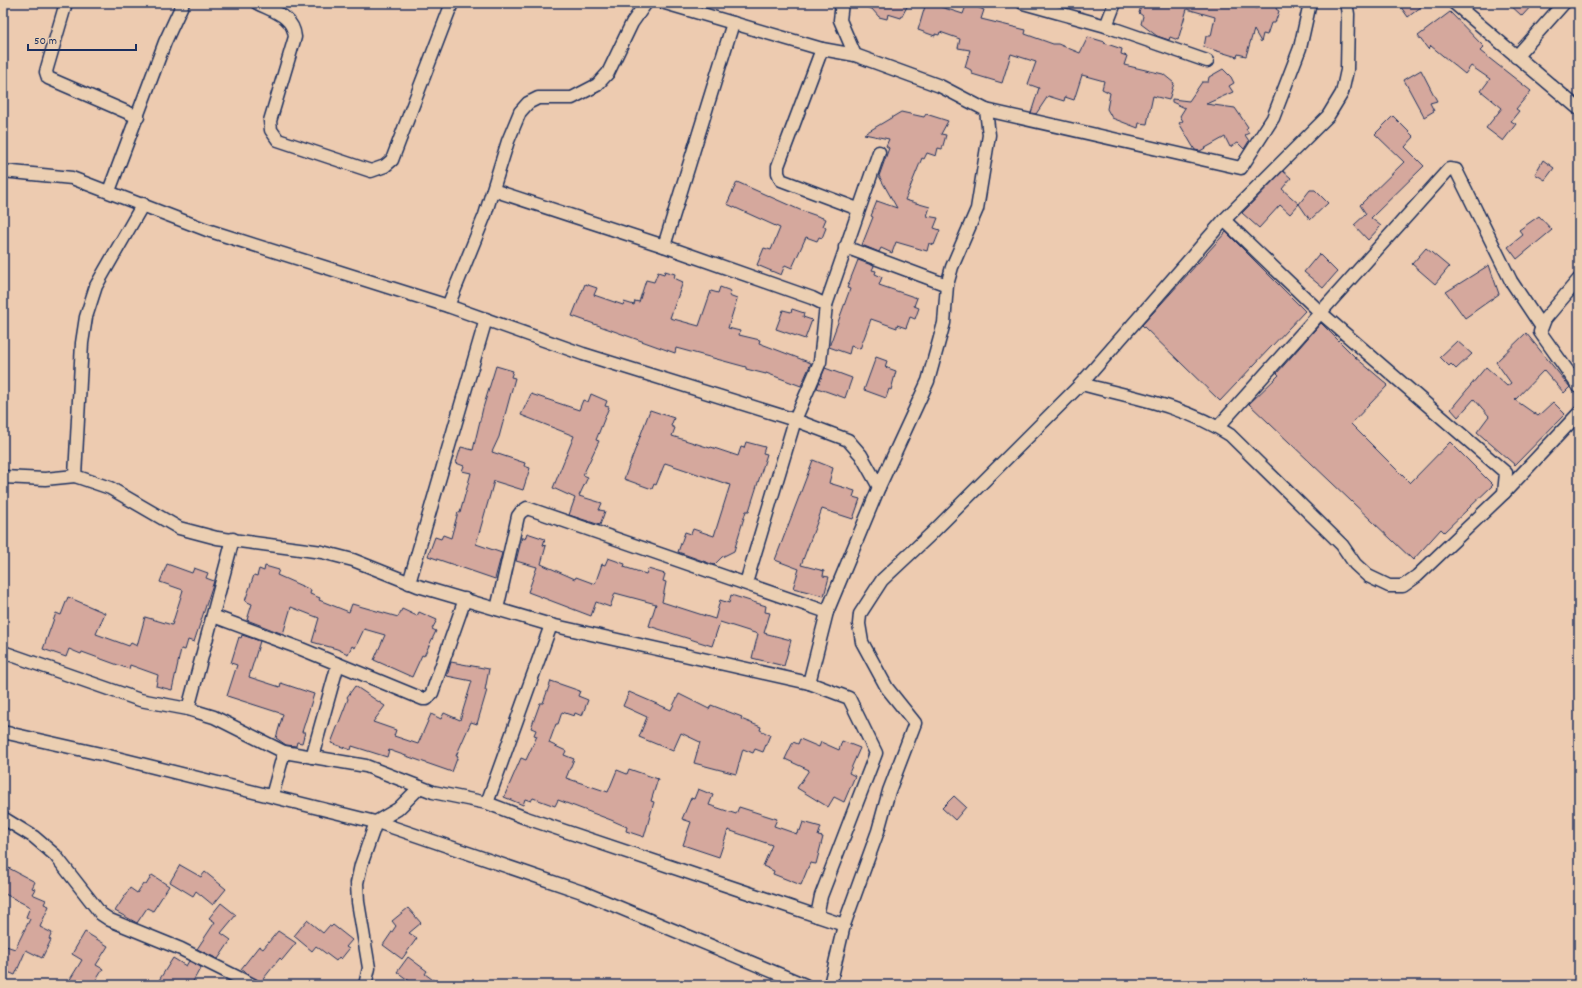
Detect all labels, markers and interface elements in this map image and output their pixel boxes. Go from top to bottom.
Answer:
scale bar [28,26,136,52]
text: 50 m [34,33,57,50]

